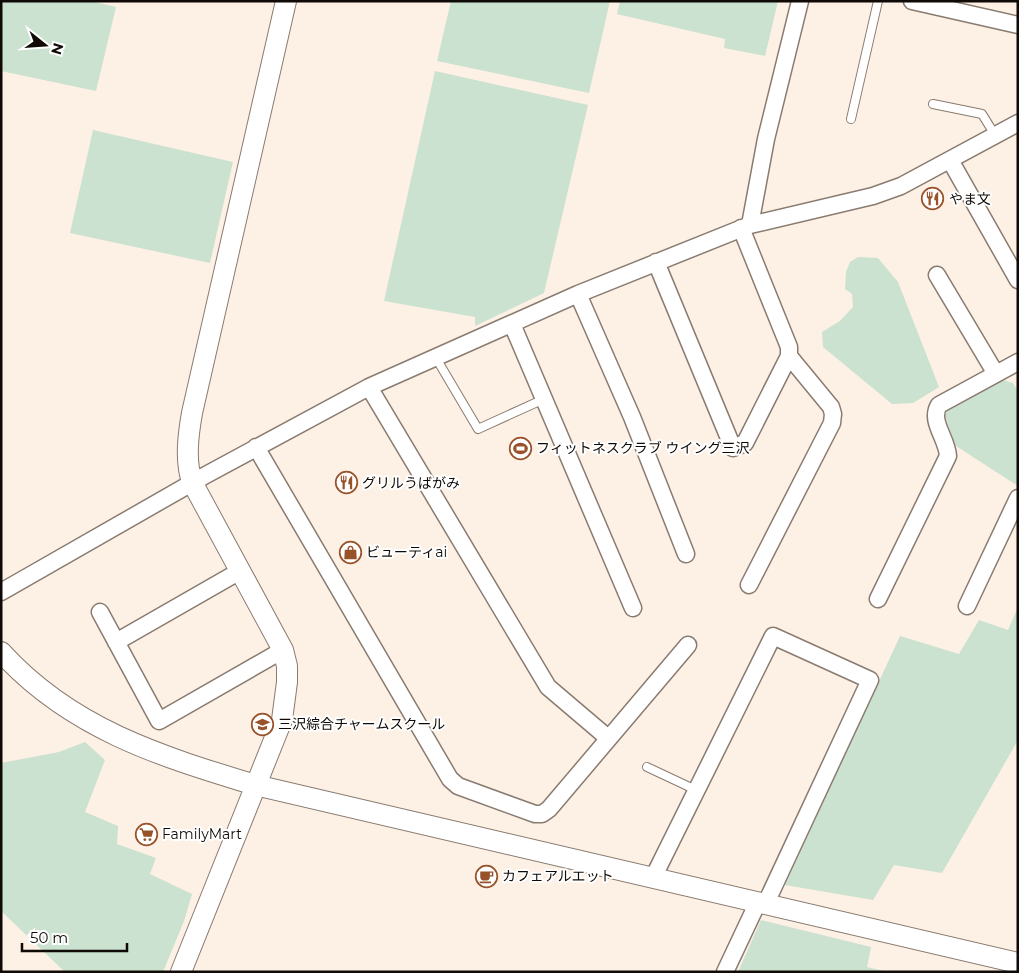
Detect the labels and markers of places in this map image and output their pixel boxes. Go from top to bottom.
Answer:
restaurant icon: やま文 [921,187,945,211]
place label: やま文 [949,190,991,208]
sports icon: フィットネスクラブ ウイング三沢 [508,436,532,460]
place label: フィットネスクラブ ウイング三沢 [536,439,749,457]
restaurant icon: グリルうばがみ [334,471,358,495]
place label: グリルうばがみ [362,474,460,492]
shop icon: ビューティai [338,540,362,564]
place label: ビューティai [366,543,447,561]
school or university icon: 三沢綜合チャームスクール [250,712,274,736]
place label: 三沢綜合チャームスクール [278,715,445,733]
supermarket icon: FamilyMart [134,822,158,846]
place label: FamilyMart [162,825,242,843]
cafe icon: カフェアルエット [474,864,498,888]
place label: カフェアルエット [502,867,614,885]

